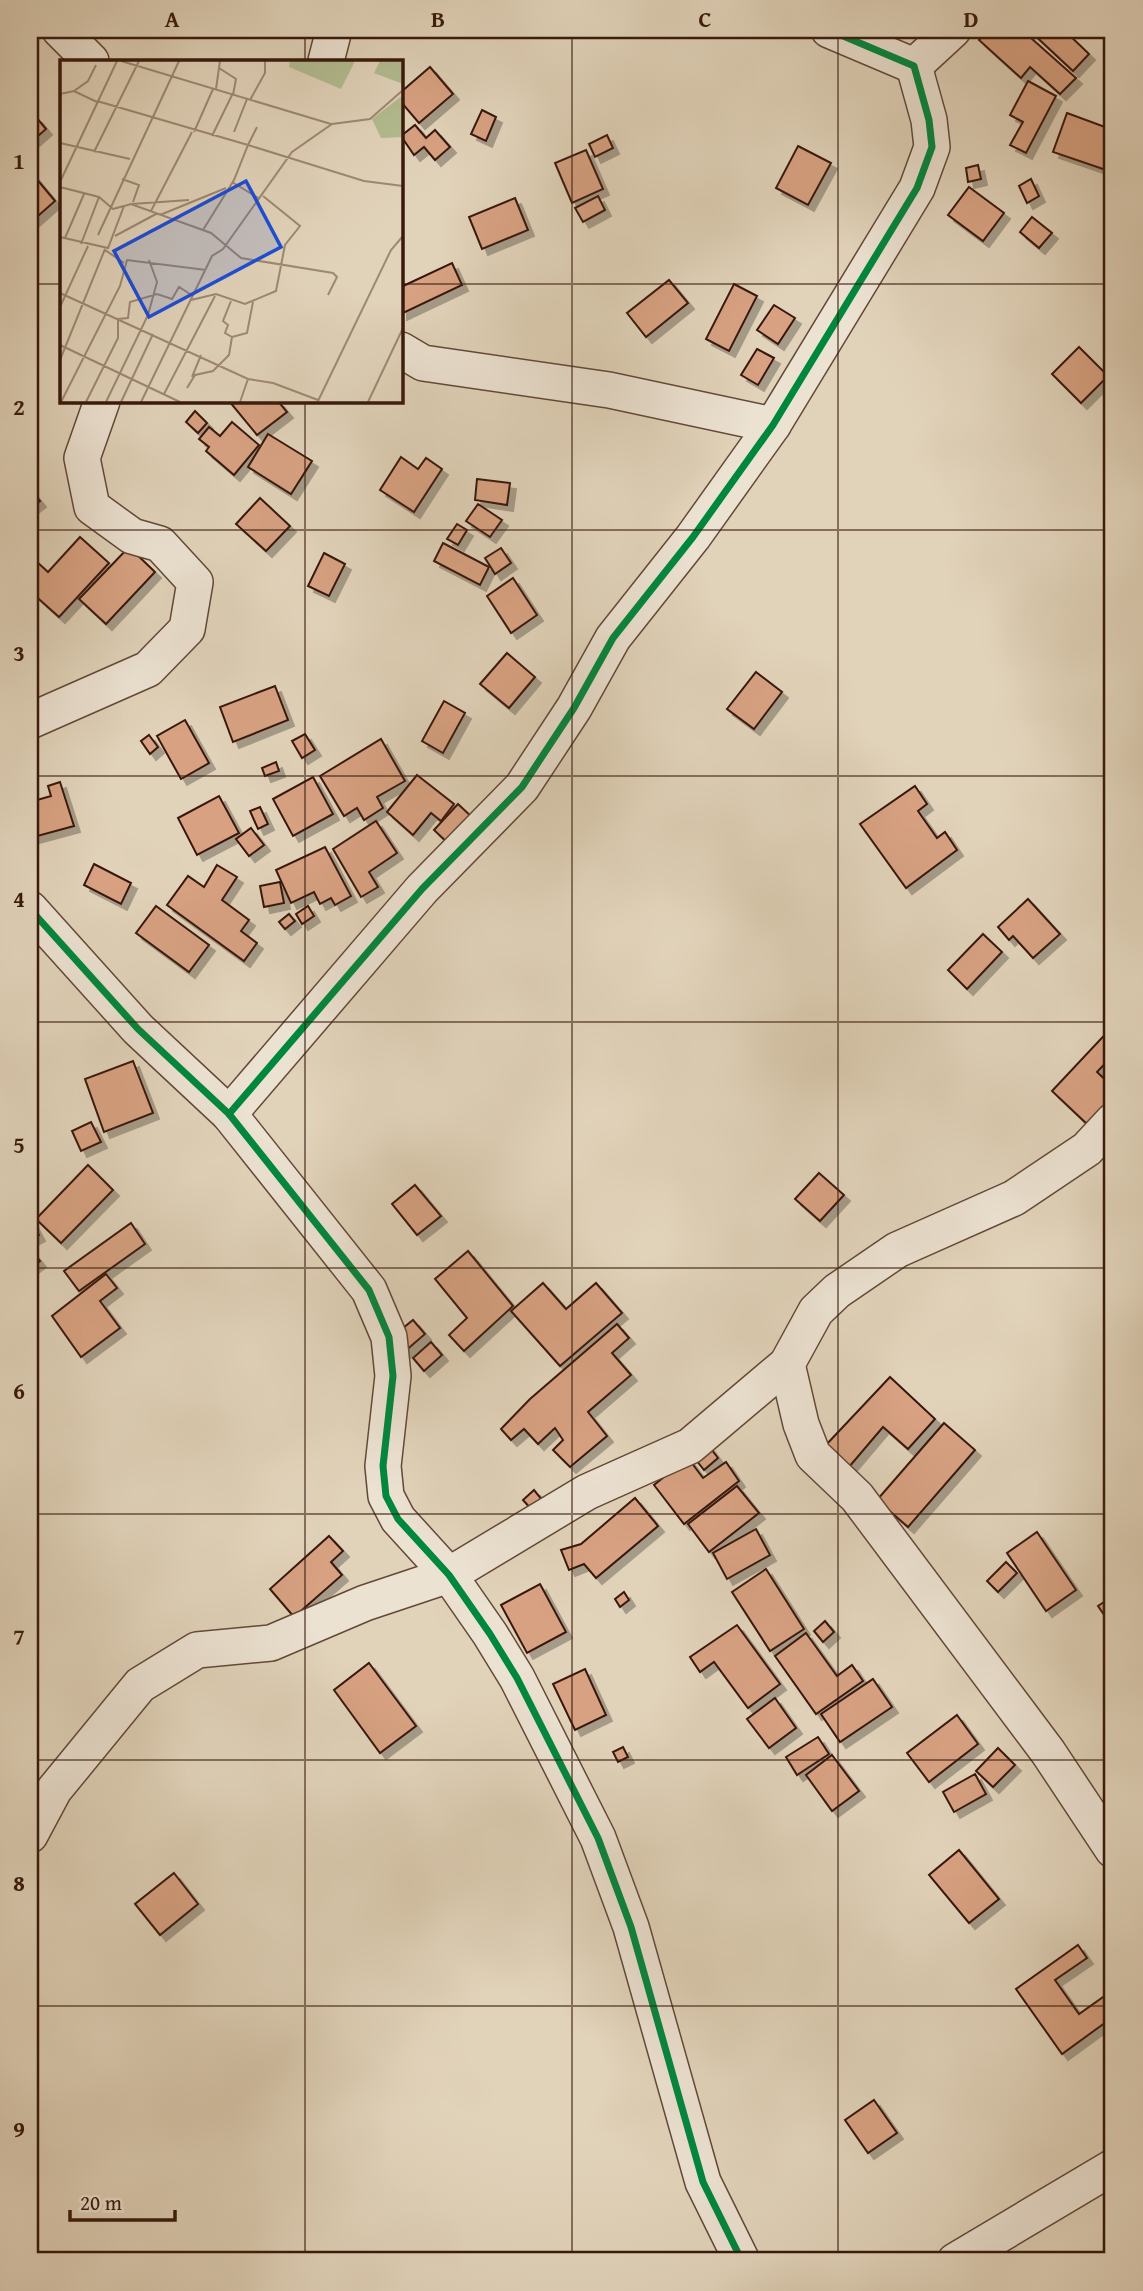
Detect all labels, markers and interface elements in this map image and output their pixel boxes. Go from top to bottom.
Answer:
text: A [165,2,180,35]
text: B [431,2,445,35]
text: C [698,2,712,35]
text: D [964,2,979,35]
inset map [60,60,402,402]
text: 1 [13,144,25,177]
text: 2 [13,390,25,423]
text: 3 [13,636,25,669]
text: 4 [13,882,25,915]
text: 5 [13,1128,25,1161]
text: 6 [13,1374,25,1407]
text: 7 [13,1620,25,1653]
text: 8 [13,1866,25,1899]
text: 9 [13,2112,25,2145]
scale bar [70,2179,175,2223]
text: 20 m [80,2187,122,2218]

